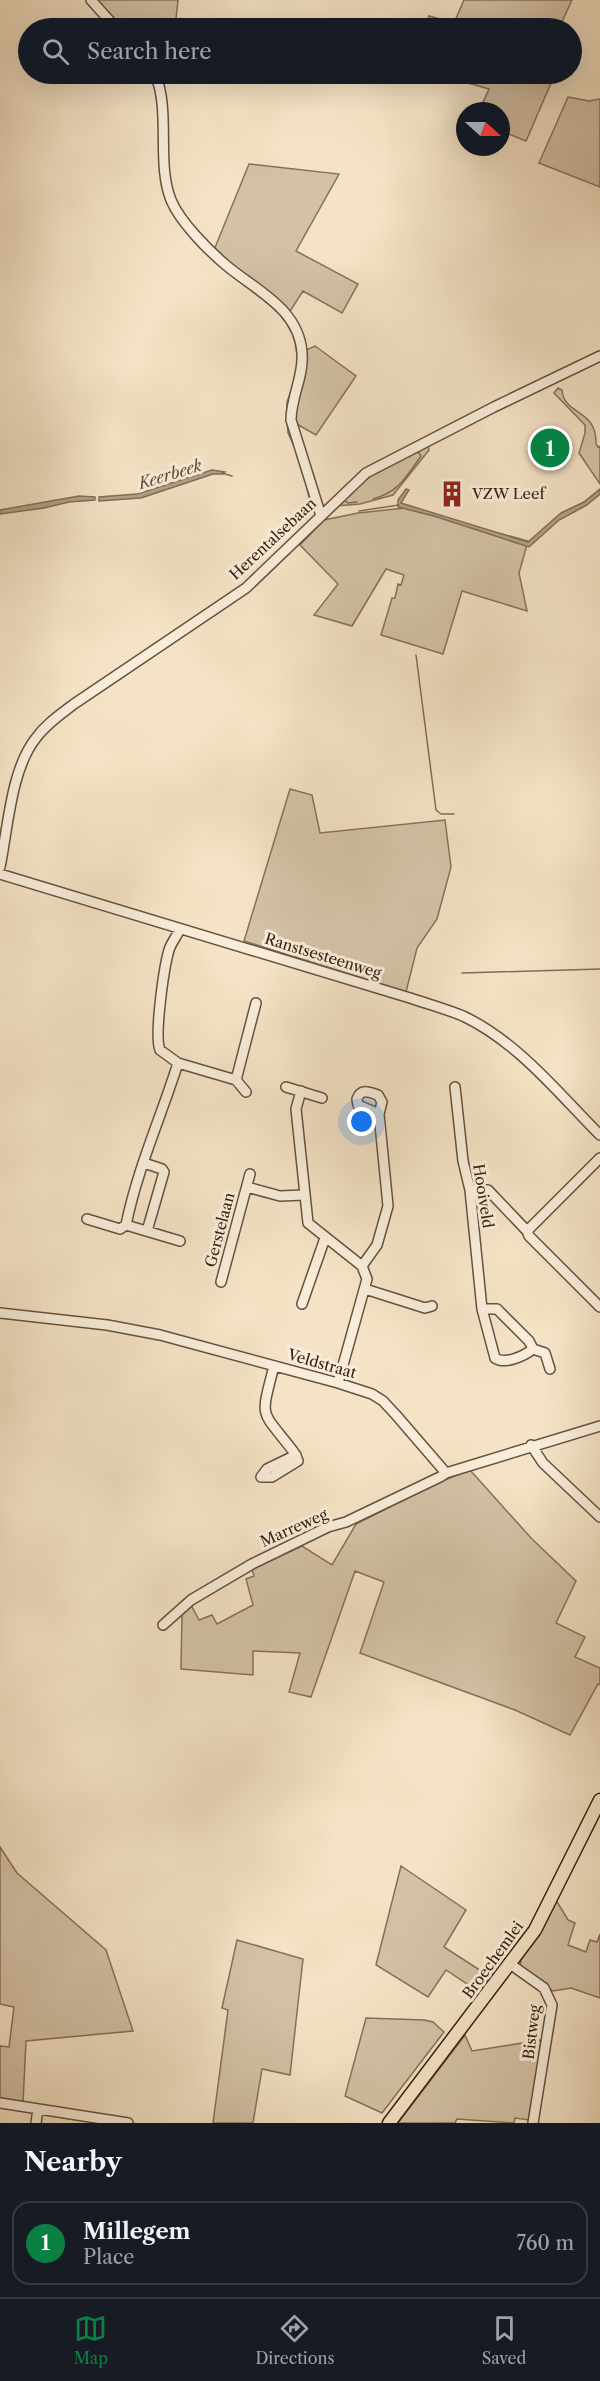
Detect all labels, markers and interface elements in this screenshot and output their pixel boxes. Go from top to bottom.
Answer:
search box [18,18,582,84]
icon: search [39,35,72,68]
text: Search here [87,38,212,65]
north arrow [456,102,510,156]
pin: 1 [530,426,570,470]
water label: Keerbeek [134,455,205,494]
building icon: VZW Leef [437,479,467,509]
place label: VZW Leef [471,484,546,503]
street label: Herentalsebaan [225,493,320,584]
street label: Ranstsesteenweg [263,929,384,982]
your location [347,1107,376,1136]
street label: Hooiveld [469,1162,498,1230]
street label: Gerstelaan [200,1190,239,1269]
street label: Veldstraat [285,1344,359,1383]
street label: Marreweg [257,1504,331,1551]
street label: Broechemlei [458,1917,527,2002]
street label: Bistweg [519,2003,544,2060]
text: Nearby [24,2146,122,2178]
text: Millegem [83,2218,191,2245]
text: 1 [41,2231,50,2255]
text: 760 m [516,2231,574,2255]
text: Place [83,2245,134,2269]
tab: Map [74,2312,108,2368]
tab: Directions [255,2312,334,2368]
tab: Saved [482,2312,526,2368]

